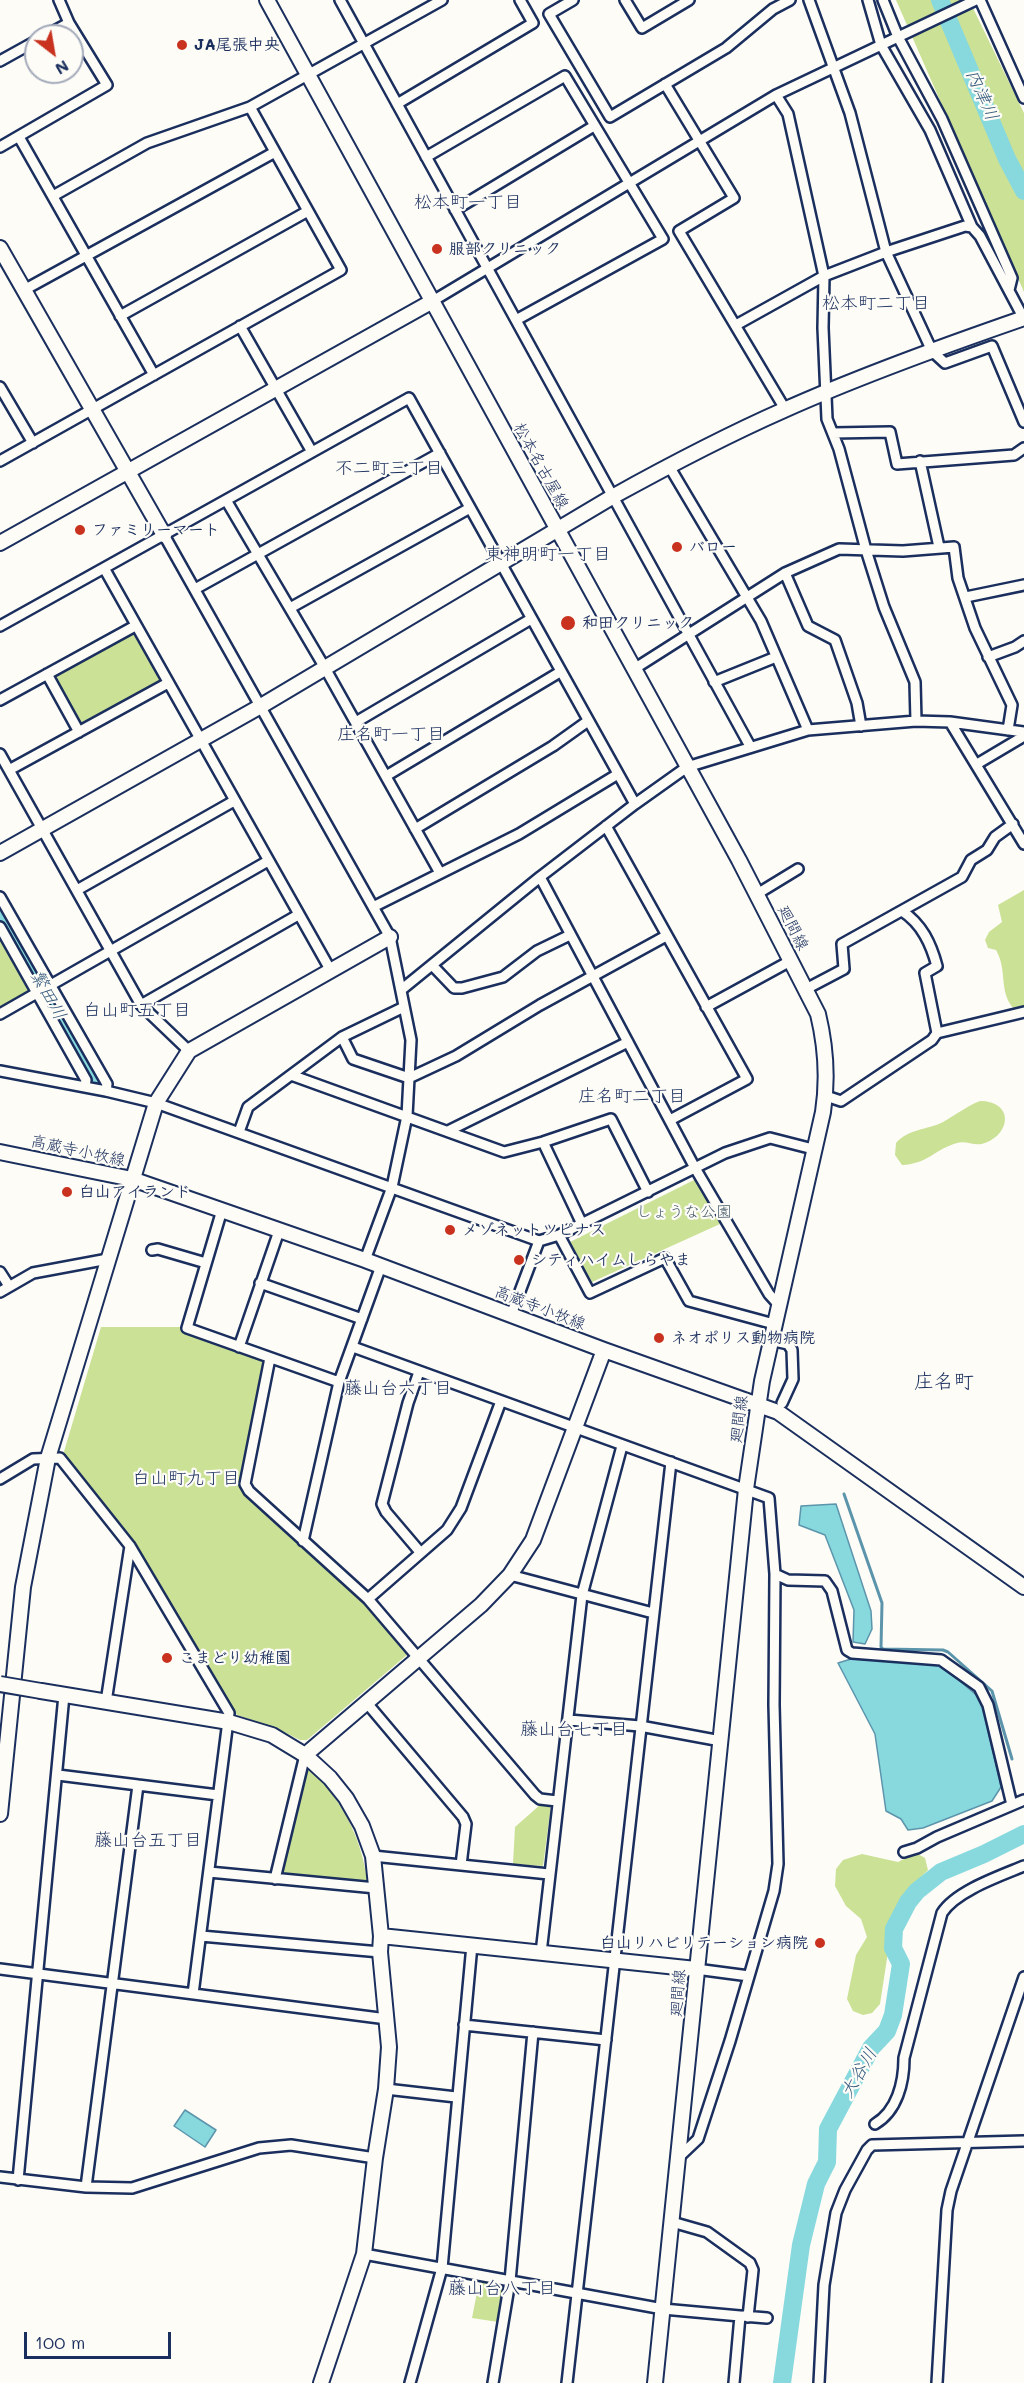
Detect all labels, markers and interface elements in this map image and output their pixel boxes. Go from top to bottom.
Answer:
north arrow [24,24,84,84]
place label: JA尾張中央 [194,35,280,55]
marker: JA尾張中央 [175,38,189,52]
text: N [52,56,73,80]
water label: 内津川 [961,66,1003,124]
district label: 松本町一丁目 [414,191,522,213]
place label: 服部クリニック [449,239,561,259]
marker: 服部クリニック [430,242,444,256]
district label: 松本町二丁目 [822,292,930,314]
street label: 松本名古屋線 [509,419,573,513]
district label: 不二町三丁目 [335,457,443,479]
place label: ファミリーマート [92,520,220,540]
marker: ファミリーマート [73,523,87,537]
place label: バロー [689,537,737,557]
marker: バロー [670,540,684,554]
district label: 東神明町一丁目 [485,543,611,565]
place label: 和田クリニック [582,613,694,633]
marker: 和田クリニック [559,614,577,632]
district label: 庄名町一丁目 [337,723,445,745]
street label: 廻間線 [774,902,812,954]
water label: 繁田川 [25,966,71,1024]
district label: 白山町五丁目 [83,999,191,1021]
district label: 庄名町二丁目 [578,1085,686,1107]
street label: 高蔵寺小牧線 [29,1132,127,1170]
place label: 白山アイランド [79,1182,191,1202]
marker: 白山アイランド [60,1185,74,1199]
park label: しょうな公園 [636,1202,732,1222]
place label: メゾネットツピナス [462,1220,606,1240]
marker: メゾネットツピナス [443,1223,457,1237]
place label: シティハイムしらやま [531,1250,691,1270]
marker: シティハイムしらやま [512,1253,526,1267]
street label: 高蔵寺小牧線 [492,1282,588,1334]
place label: ネオポリス動物病院 [671,1328,815,1348]
marker: ネオポリス動物病院 [652,1331,666,1345]
district label: 庄名町 [914,1370,974,1394]
district label: 藤山台六丁目 [344,1377,452,1399]
street label: 廻間線 [726,1394,752,1444]
district label: 白山町九丁目 [132,1467,240,1489]
place label: こまどり幼稚園 [179,1648,291,1668]
marker: こまどり幼稚園 [160,1651,174,1665]
district label: 藤山台七丁目 [520,1718,628,1740]
district label: 藤山台五丁目 [94,1829,202,1851]
place label: 白山リハビリテーション病院 [600,1933,808,1953]
marker: 白山リハビリテーション病院 [813,1936,827,1950]
street label: 廻間線 [666,1968,690,2018]
water label: 大谷川 [836,2044,882,2102]
district label: 藤山台八丁目 [448,2277,556,2299]
scale bar [27,2320,174,2358]
text: 100 m [35,2330,85,2354]

